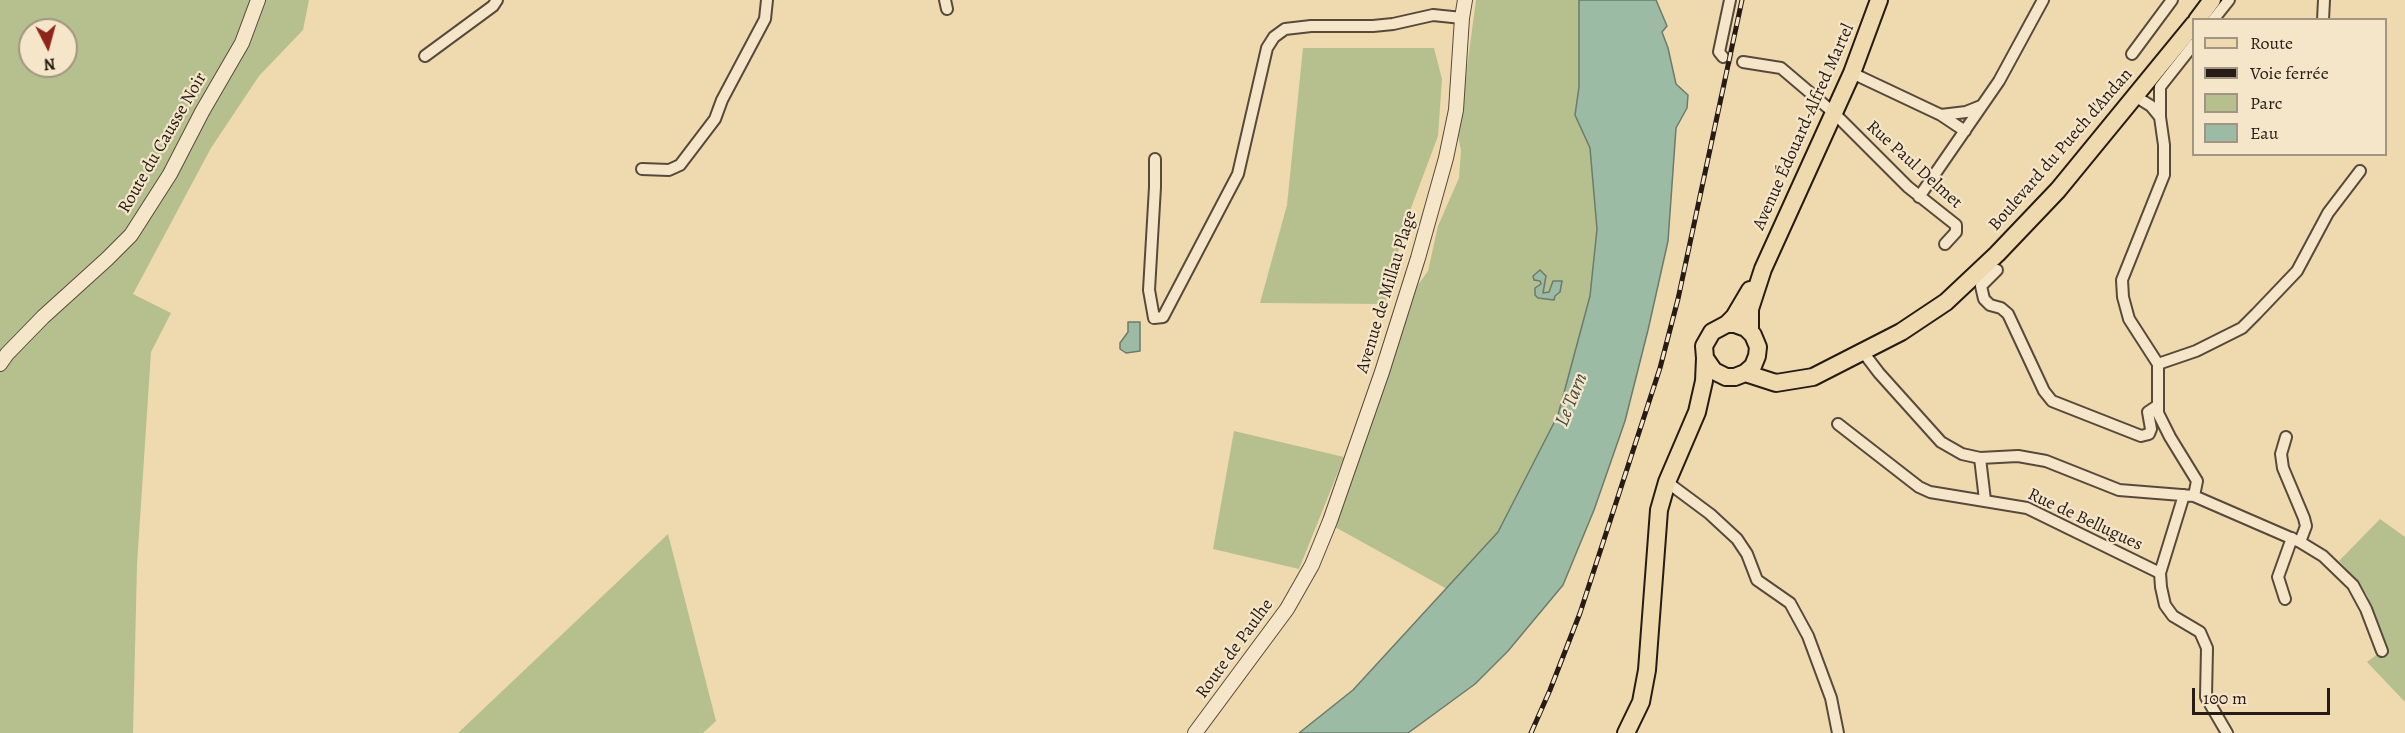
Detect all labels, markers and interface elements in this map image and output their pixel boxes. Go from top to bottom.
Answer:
north arrow [18,18,78,78]
legend [2192,18,2387,156]
street label: Avenue Édouard-Alfred Martel [1749,20,1859,234]
text: Route [2250,31,2293,55]
text: N [43,52,57,75]
text: Voie ferrée [2250,61,2329,85]
street label: Boulevard du Puech d'Andan [1985,64,2137,236]
street label: Route du Causse Noir [114,69,212,217]
text: Parc [2250,91,2282,115]
street label: Rue Paul Delmet [1862,116,1966,214]
text: Eau [2250,121,2278,145]
street label: Avenue de Millau Plage [1352,208,1422,376]
water label: Le Tarn [1550,370,1594,430]
street label: Rue de Bellugues [2024,484,2146,556]
street label: Route de Paulhe [1192,595,1278,703]
scale bar [2195,676,2333,714]
text: 100 m [2203,686,2247,710]

